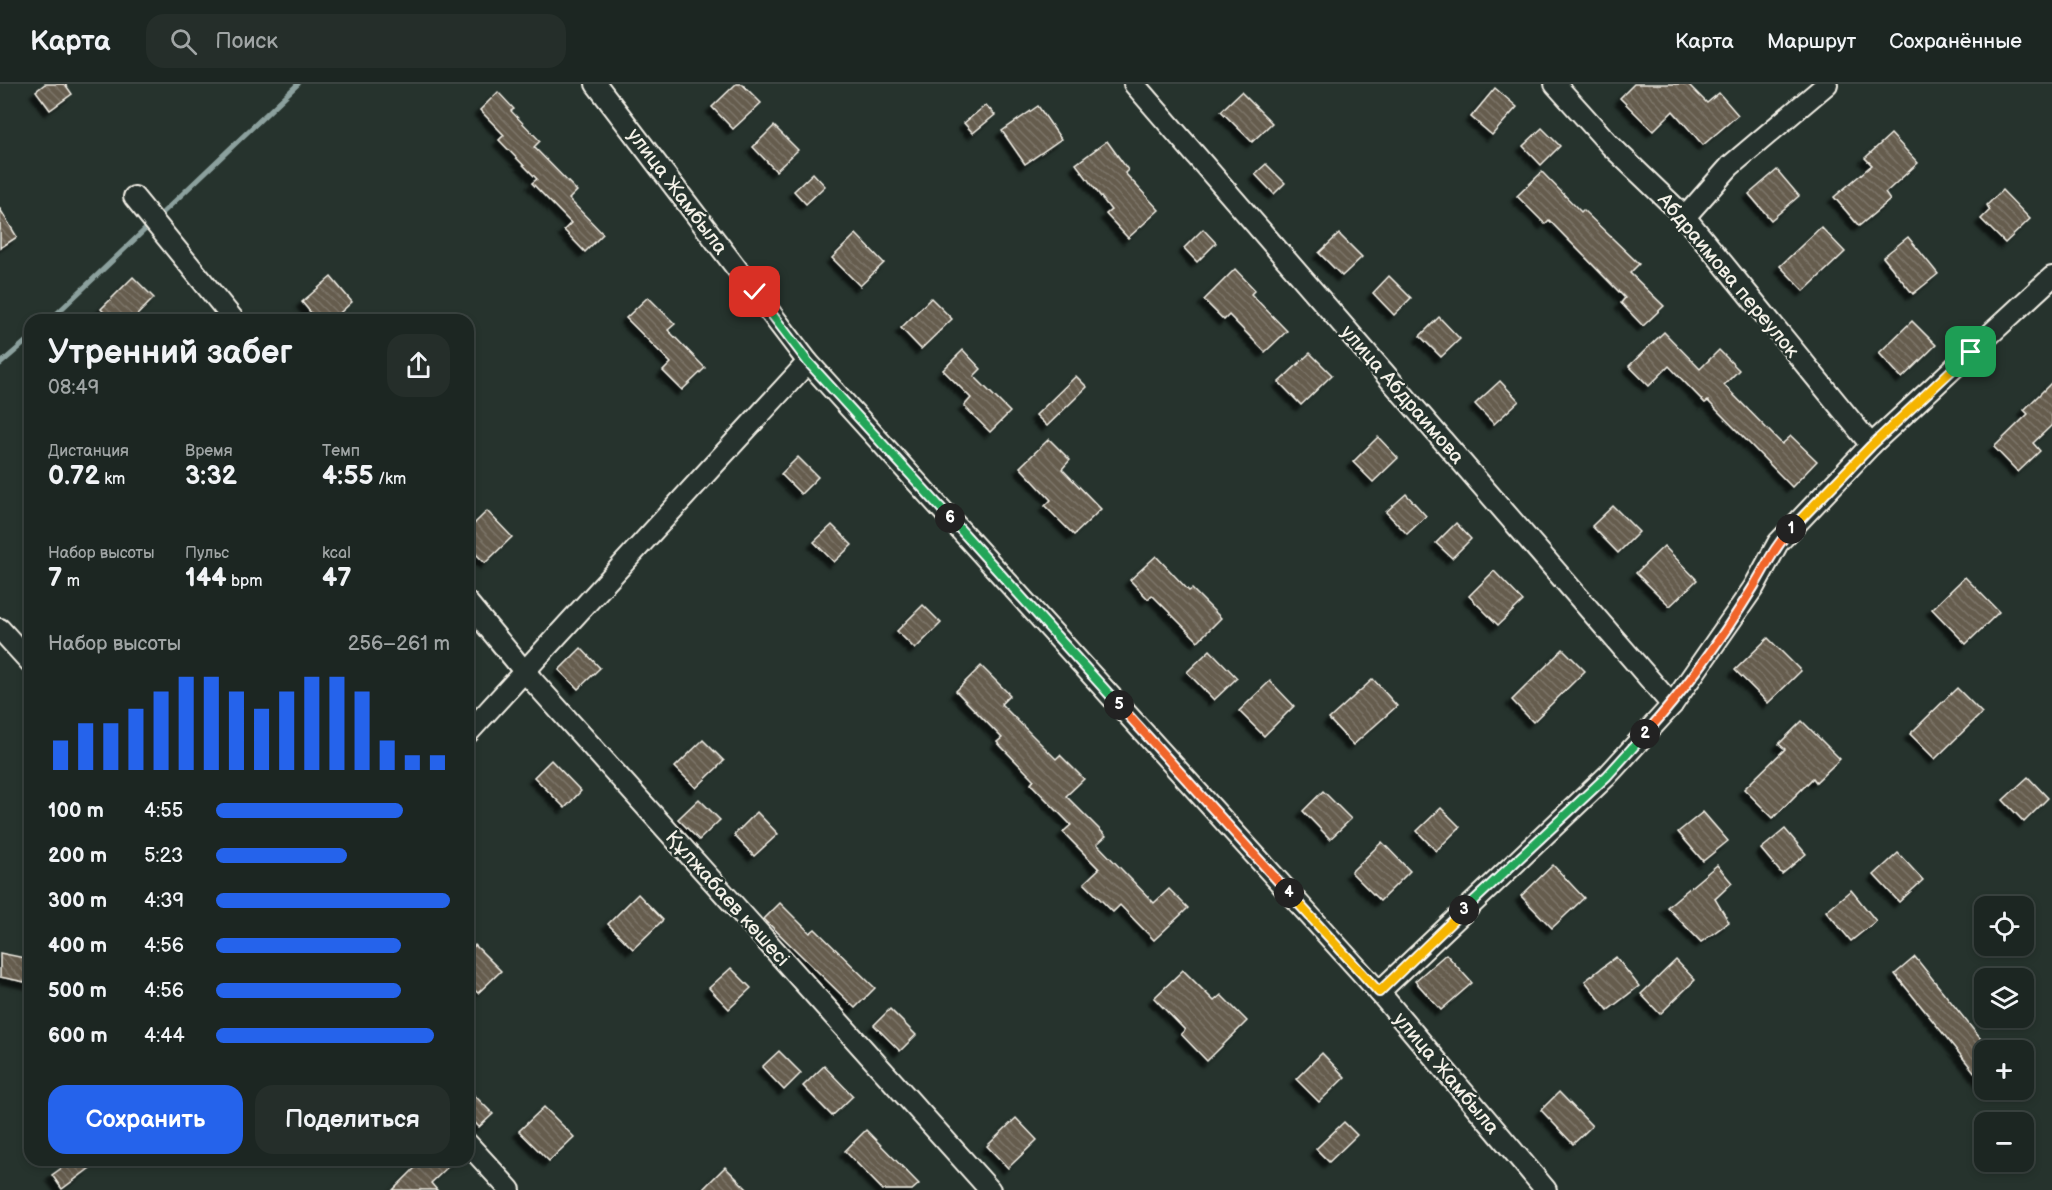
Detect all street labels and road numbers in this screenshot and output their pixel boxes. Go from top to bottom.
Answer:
street label: улица Жамбыла [622,124,733,260]
street label: Абдраимова переулок [1652,188,1804,363]
street label: улица Абдраимова [1335,320,1469,469]
street label: Құлжабаев көшесі [660,826,794,971]
street label: улица Жамбыла [1388,1008,1504,1140]

